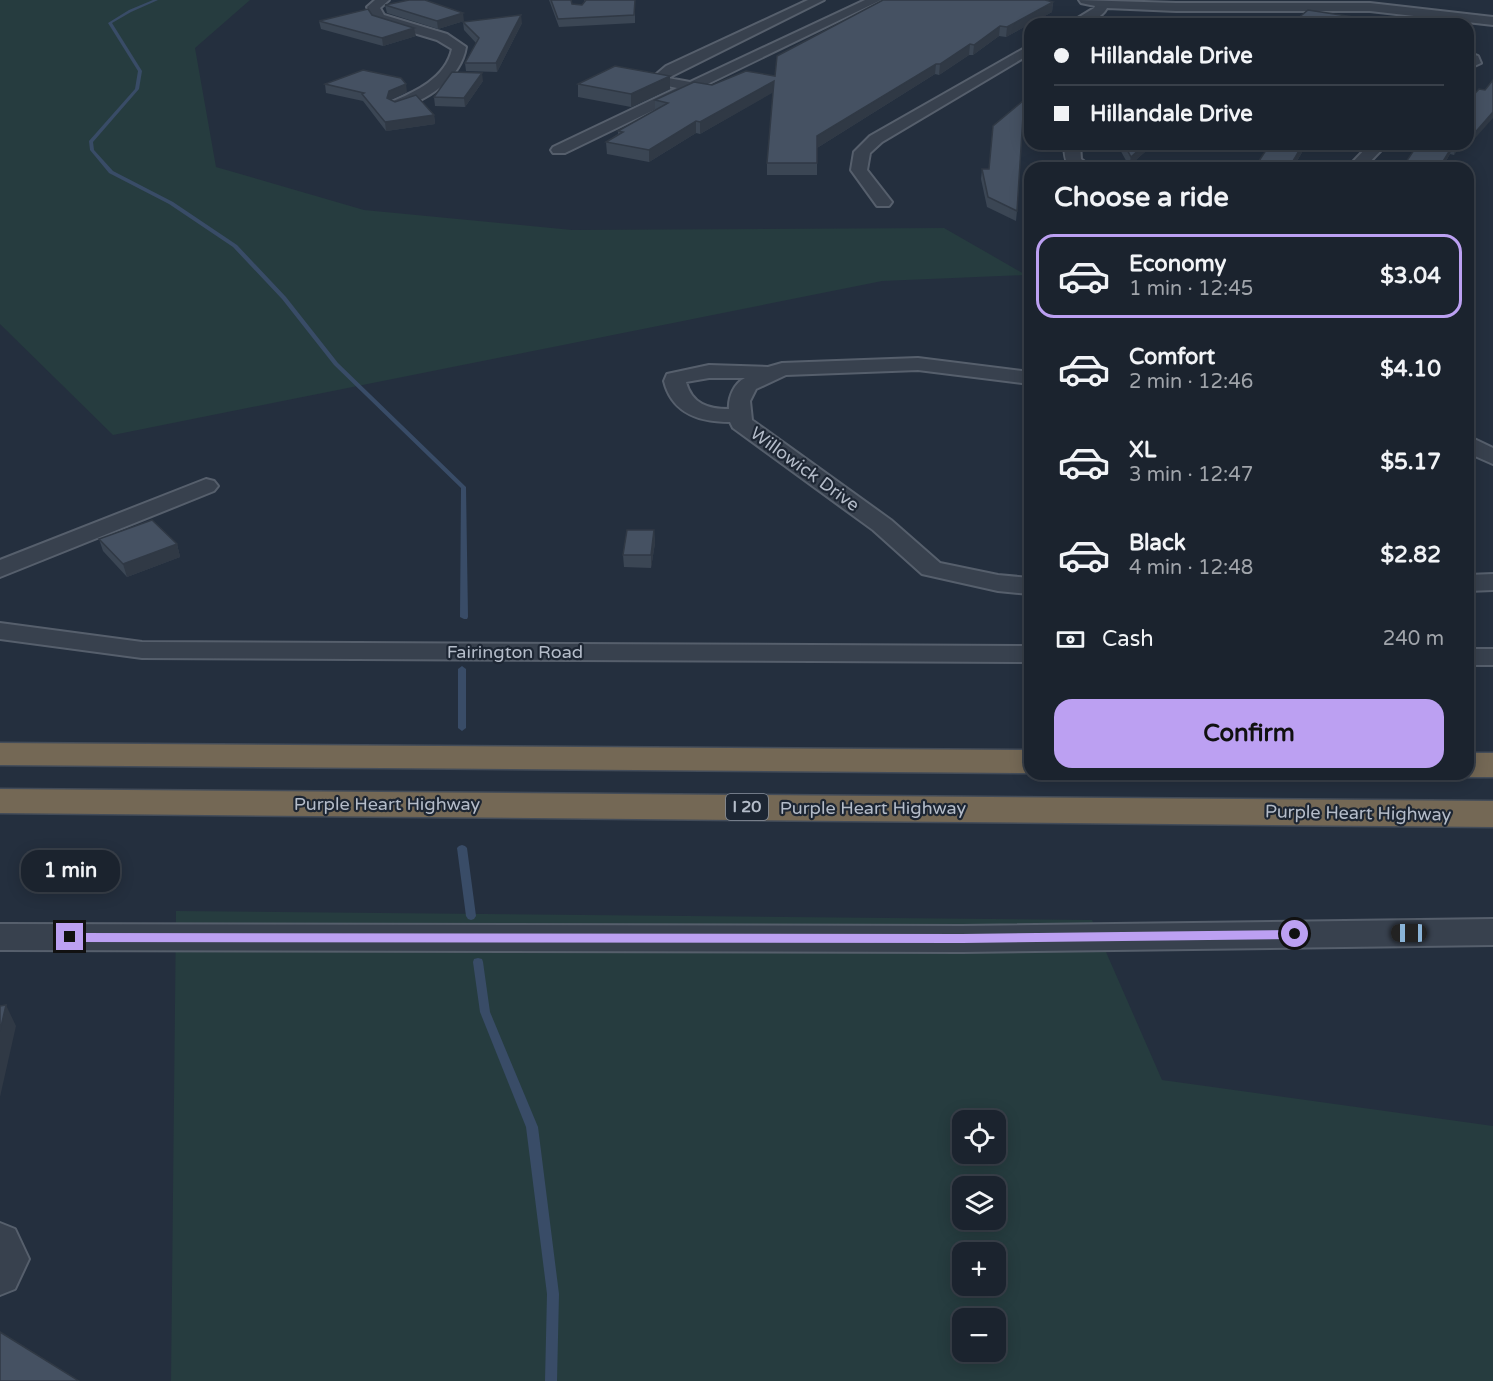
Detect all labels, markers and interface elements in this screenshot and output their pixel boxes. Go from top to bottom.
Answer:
text: Hillandale Drive [1090,43,1253,69]
text: Hillandale Drive [1090,101,1253,127]
text: Choose a ride [1054,181,1229,214]
icon: car [1057,249,1111,303]
text: Economy [1129,251,1226,277]
text: $3.04 [1380,263,1441,289]
text: 1 min · 12:45 [1129,277,1253,301]
icon: car [1057,342,1111,396]
text: Comfort [1129,344,1215,370]
text: $4.10 [1380,356,1441,382]
text: 2 min · 12:46 [1129,370,1253,394]
street label: Willowick Drive [746,422,864,516]
icon: car [1057,435,1111,489]
text: XL [1129,437,1156,463]
text: $5.17 [1380,449,1441,475]
text: 3 min · 12:47 [1129,463,1253,487]
icon: car [1057,528,1111,582]
text: Black [1129,530,1186,556]
text: $2.82 [1380,542,1441,568]
text: 4 min · 12:48 [1129,556,1253,580]
icon: cash [1054,623,1087,656]
text: Cash [1102,626,1154,652]
text: 240 m [1383,627,1444,651]
street label: Fairington Road [447,641,583,663]
button: Confirm [1054,699,1444,768]
street label: Purple Heart Highway [294,793,481,815]
road number: I 20 [726,794,768,820]
street label: Purple Heart Highway [780,797,967,819]
street label: Purple Heart Highway [1265,800,1452,826]
callout: 1 min [20,850,119,892]
text: 1 min [44,859,97,883]
route start [1281,920,1308,947]
route end [56,923,83,950]
car [1391,924,1427,942]
map controls [952,1110,1006,1362]
button: locate [952,1110,1006,1164]
button: layers [952,1176,1006,1230]
button: + [952,1242,1006,1296]
button: − [952,1308,1006,1362]

